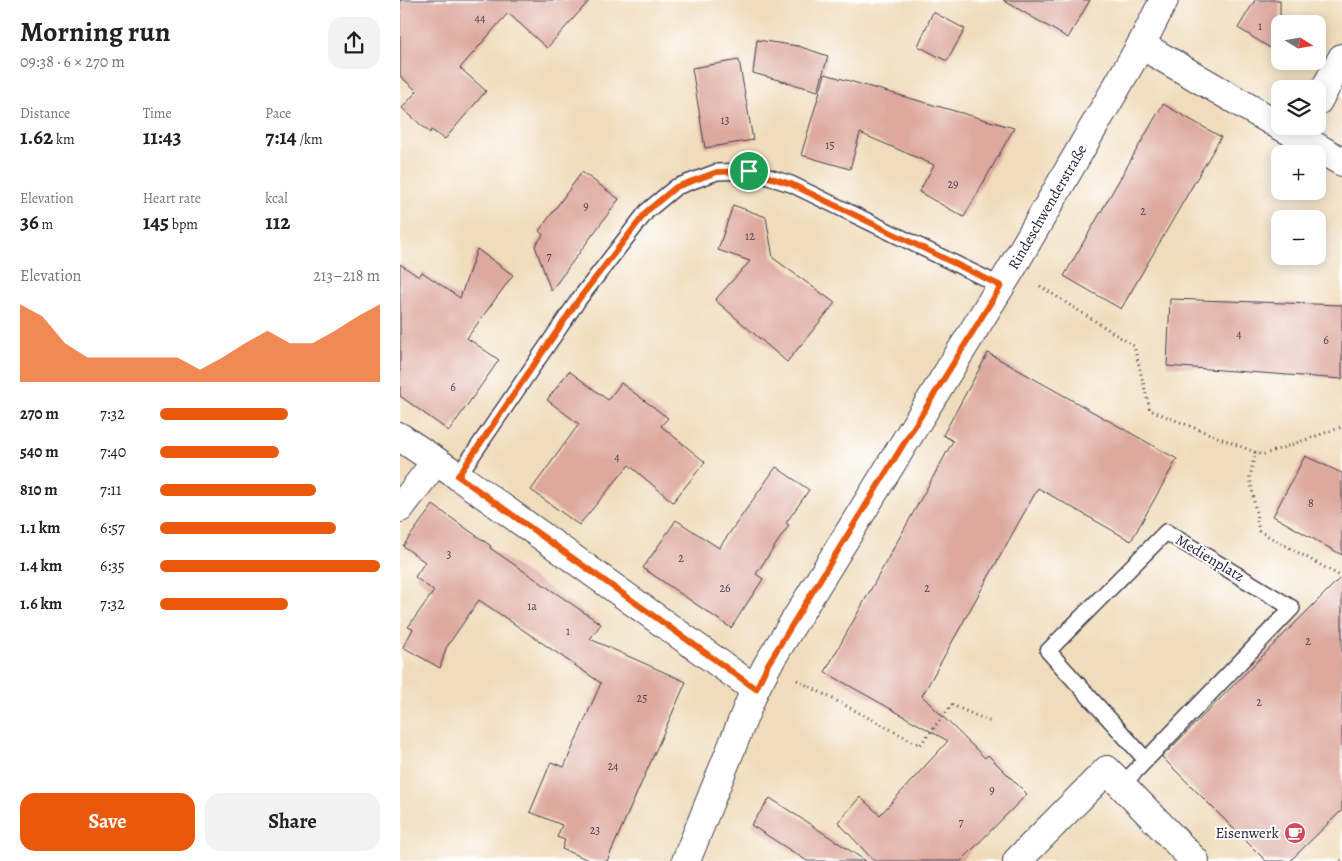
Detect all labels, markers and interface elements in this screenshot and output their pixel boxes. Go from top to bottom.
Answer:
house number: 44 [475,10,486,26]
text: Morning run [20,13,170,51]
north arrow [1271,15,1326,70]
map controls [1271,15,1326,265]
button: share [328,17,380,69]
house number: 1 [1258,18,1262,34]
text: 09:38 · 6 × 270 m [20,51,125,73]
button: layers [1271,80,1326,135]
text: Distance [20,104,70,123]
text: Time [143,104,172,123]
text: Pace [265,104,291,123]
house number: 13 [720,112,730,128]
text: 1.62 [20,123,53,151]
text: 11:43 [143,123,182,151]
text: 7:14 [265,123,297,151]
text: km [53,130,75,149]
text: /km [297,130,323,149]
house number: 15 [825,137,835,153]
street label: Rindeschwenderstraße [1003,141,1091,273]
button: + [1271,145,1326,200]
pin [728,150,770,192]
icon: arrive [735,157,763,185]
house number: 29 [947,176,959,192]
text: Elevation [20,189,74,208]
text: Heart rate [143,189,201,208]
text: kcal [265,189,288,208]
house number: 9 [583,198,589,214]
house number: 2 [1140,203,1146,219]
text: 36 [20,208,39,236]
text: 145 [143,208,169,236]
text: 112 [265,208,291,236]
button: − [1271,210,1326,265]
text: m [39,215,53,234]
text: bpm [169,215,198,234]
house number: 12 [745,228,755,244]
house number: 7 [546,248,552,264]
text: Elevation [20,265,81,287]
text: 213–218 m [313,265,380,287]
house number: 4 [1236,326,1242,342]
house number: 6 [1323,332,1329,348]
house number: 6 [450,379,456,395]
text: 270 m [20,403,59,425]
text: 7:32 [100,403,125,425]
text: 540 m [20,441,59,463]
text: 7:40 [100,441,126,463]
house number: 4 [614,449,620,465]
text: 810 m [20,479,58,501]
text: 7:11 [100,479,121,501]
house number: 8 [1308,495,1314,511]
text: 1.1 km [20,517,60,539]
text: 6:57 [100,517,125,539]
street label: Medienplatz [1172,530,1248,586]
house number: 3 [447,546,452,562]
house number: 2 [678,550,684,566]
text: 1.4 km [20,555,62,577]
text: 6:35 [100,555,125,577]
house number: 26 [719,580,731,596]
house number: 2 [924,580,930,596]
text: 1.6 km [20,593,62,615]
text: 7:32 [100,593,125,615]
house number: 1a [527,598,537,614]
house number: 1 [566,623,570,639]
house number: 2 [1305,633,1311,649]
house number: 25 [637,690,647,706]
house number: 2 [1256,694,1262,710]
house number: 24 [607,758,619,774]
house number: 9 [989,782,995,798]
button: Save [20,793,195,851]
button: Share [205,793,380,851]
house number: 7 [958,814,964,830]
cafe icon: Eisenwerk [1283,821,1307,845]
house number: 23 [590,822,600,838]
place label: Eisenwerk [1215,823,1280,843]

